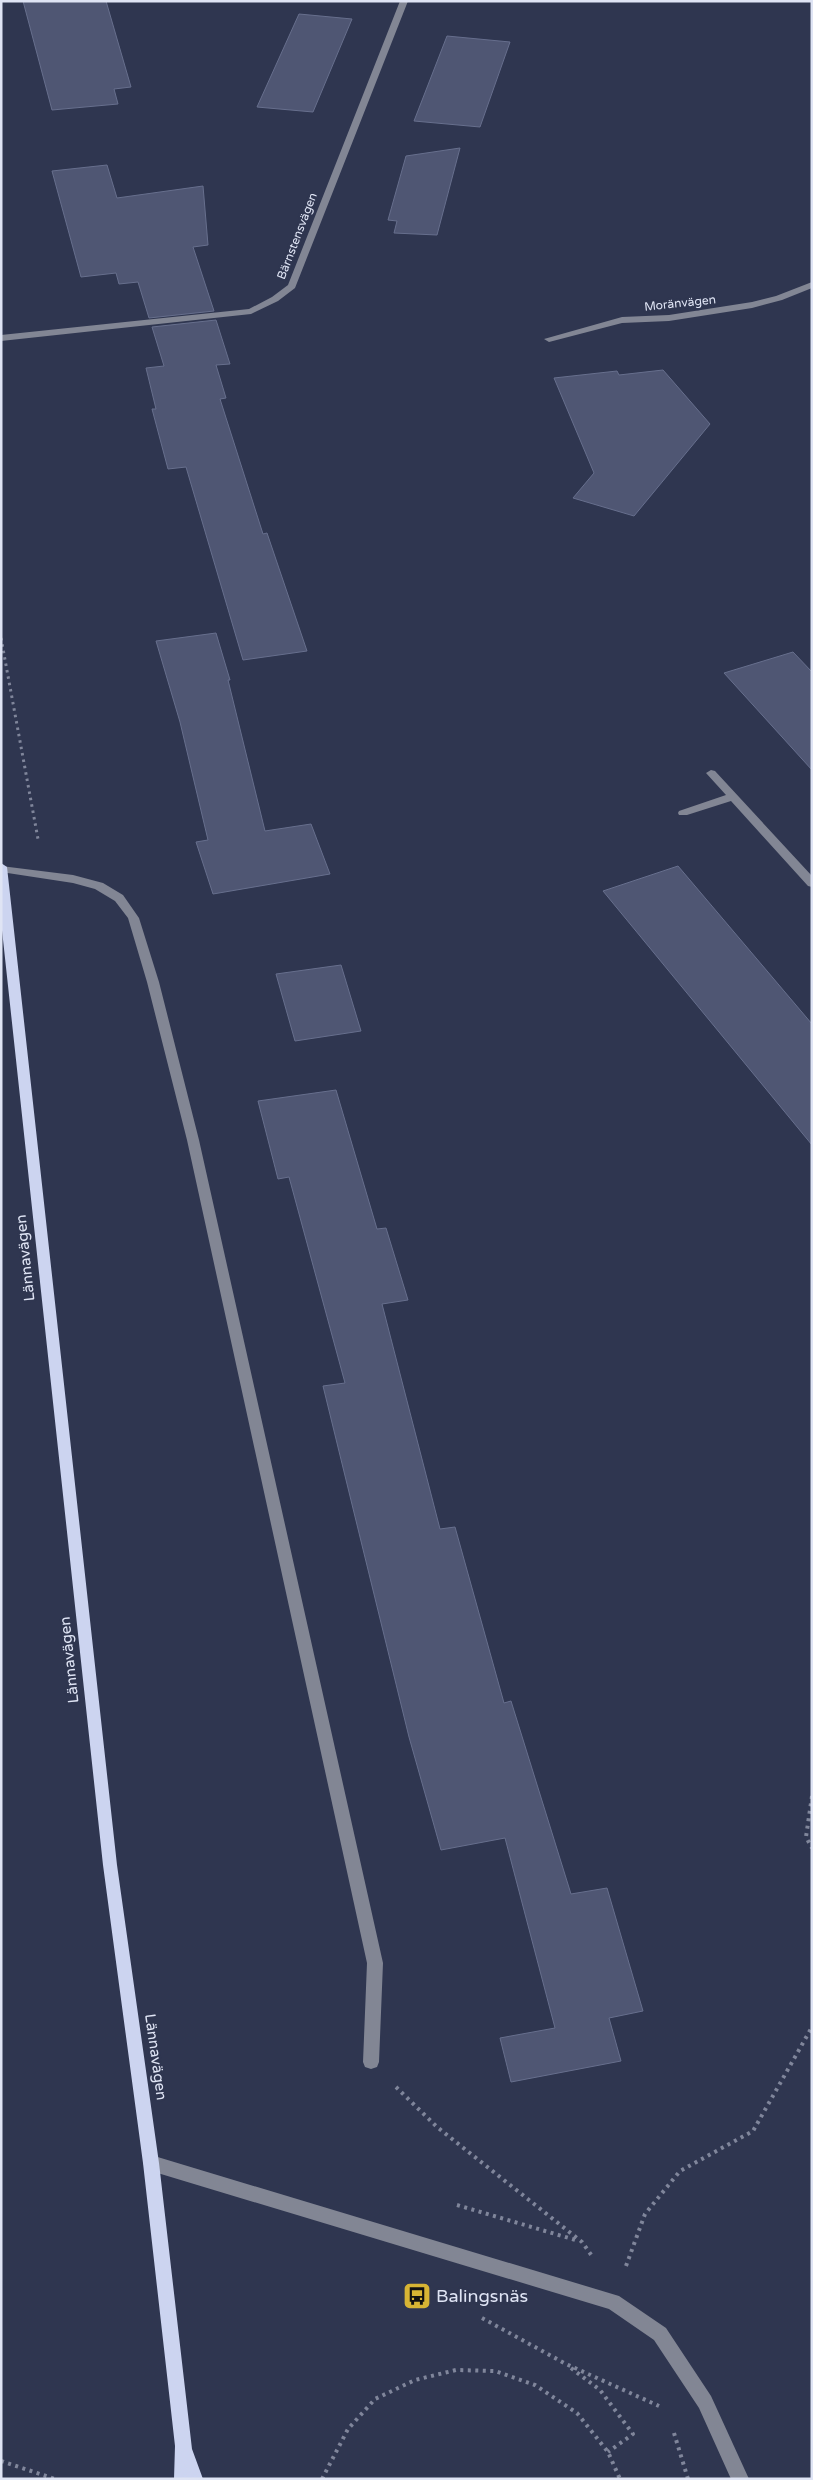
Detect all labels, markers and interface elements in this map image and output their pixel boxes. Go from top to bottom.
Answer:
street label: Bärnstensvägen [274,191,320,281]
street label: Moränvägen [643,292,717,314]
street label: Lännavägen [12,1214,38,1302]
street label: Lännavägen [56,1616,82,1704]
street label: Lännavägen [141,2013,171,2101]
bus stop icon: Balingsnäs [402,2281,432,2311]
place label: Balingsnäs [436,2285,528,2307]

